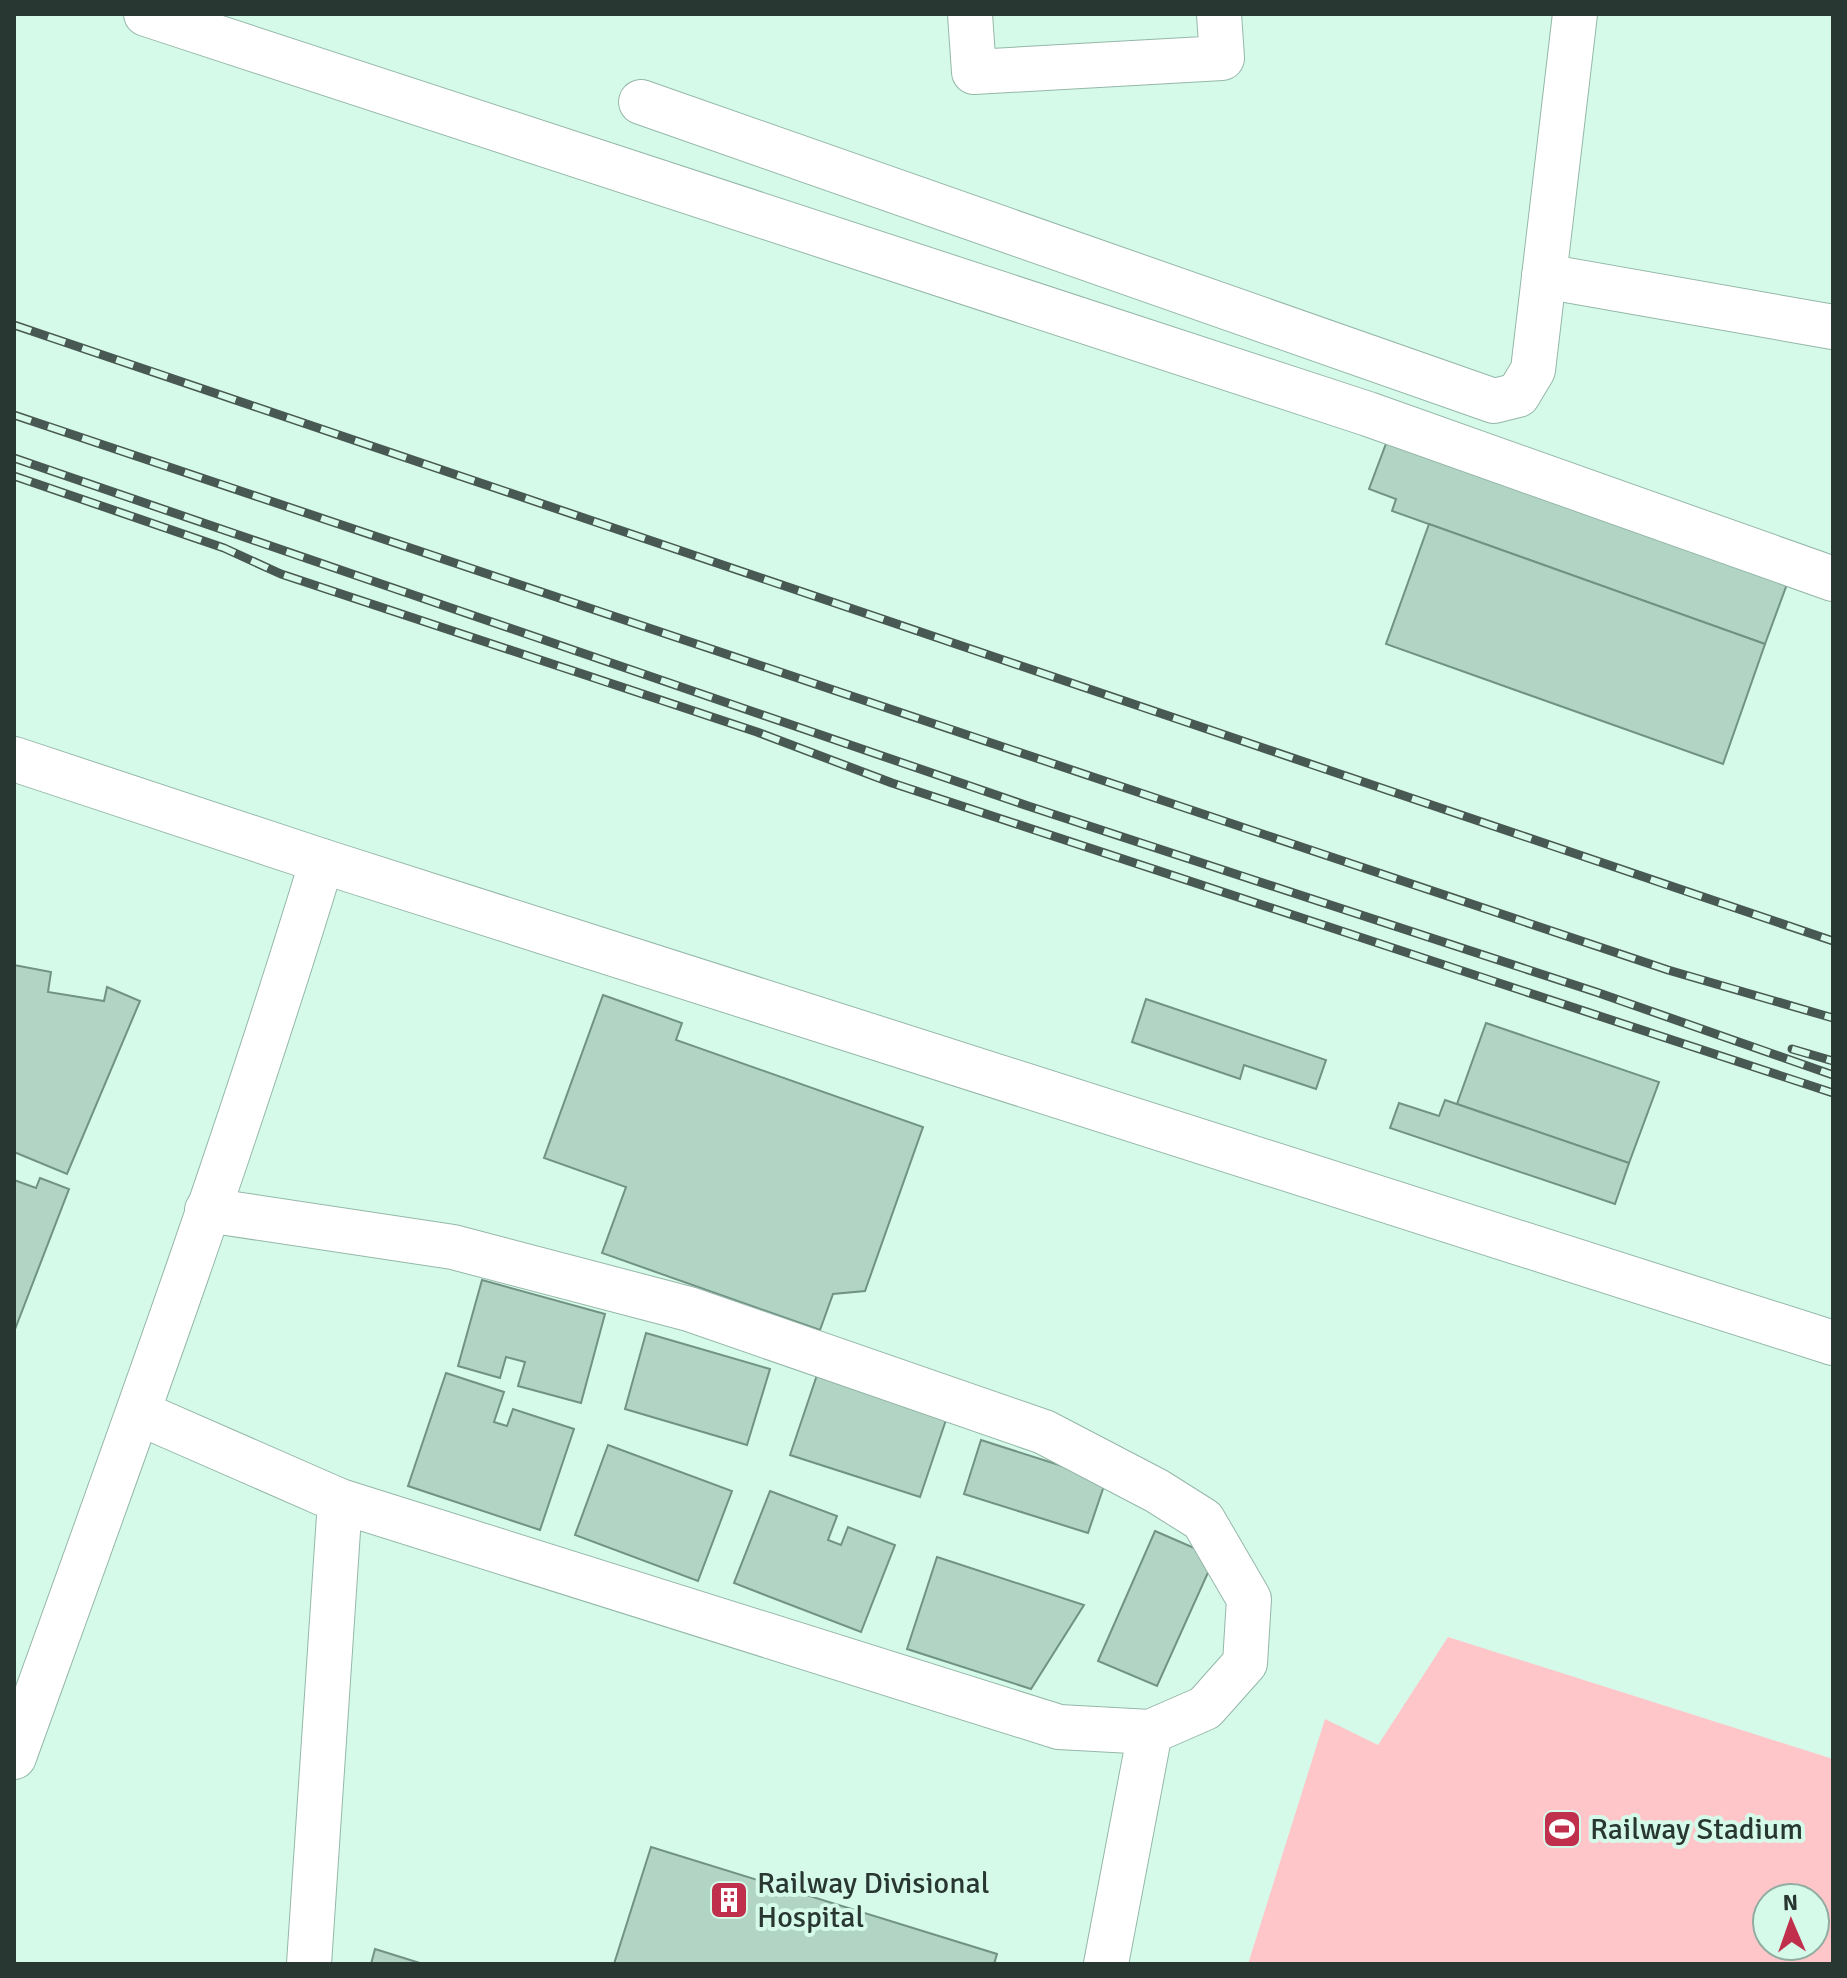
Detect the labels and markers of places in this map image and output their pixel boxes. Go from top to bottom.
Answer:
sports icon: Railway Stadium [1541,1808,1583,1850]
place label: Railway Stadium [1590,1811,1803,1848]
place label: Railway Divisional Hospital [757,1865,990,1936]
building icon: Railway Divisional Hospital [708,1879,750,1921]

